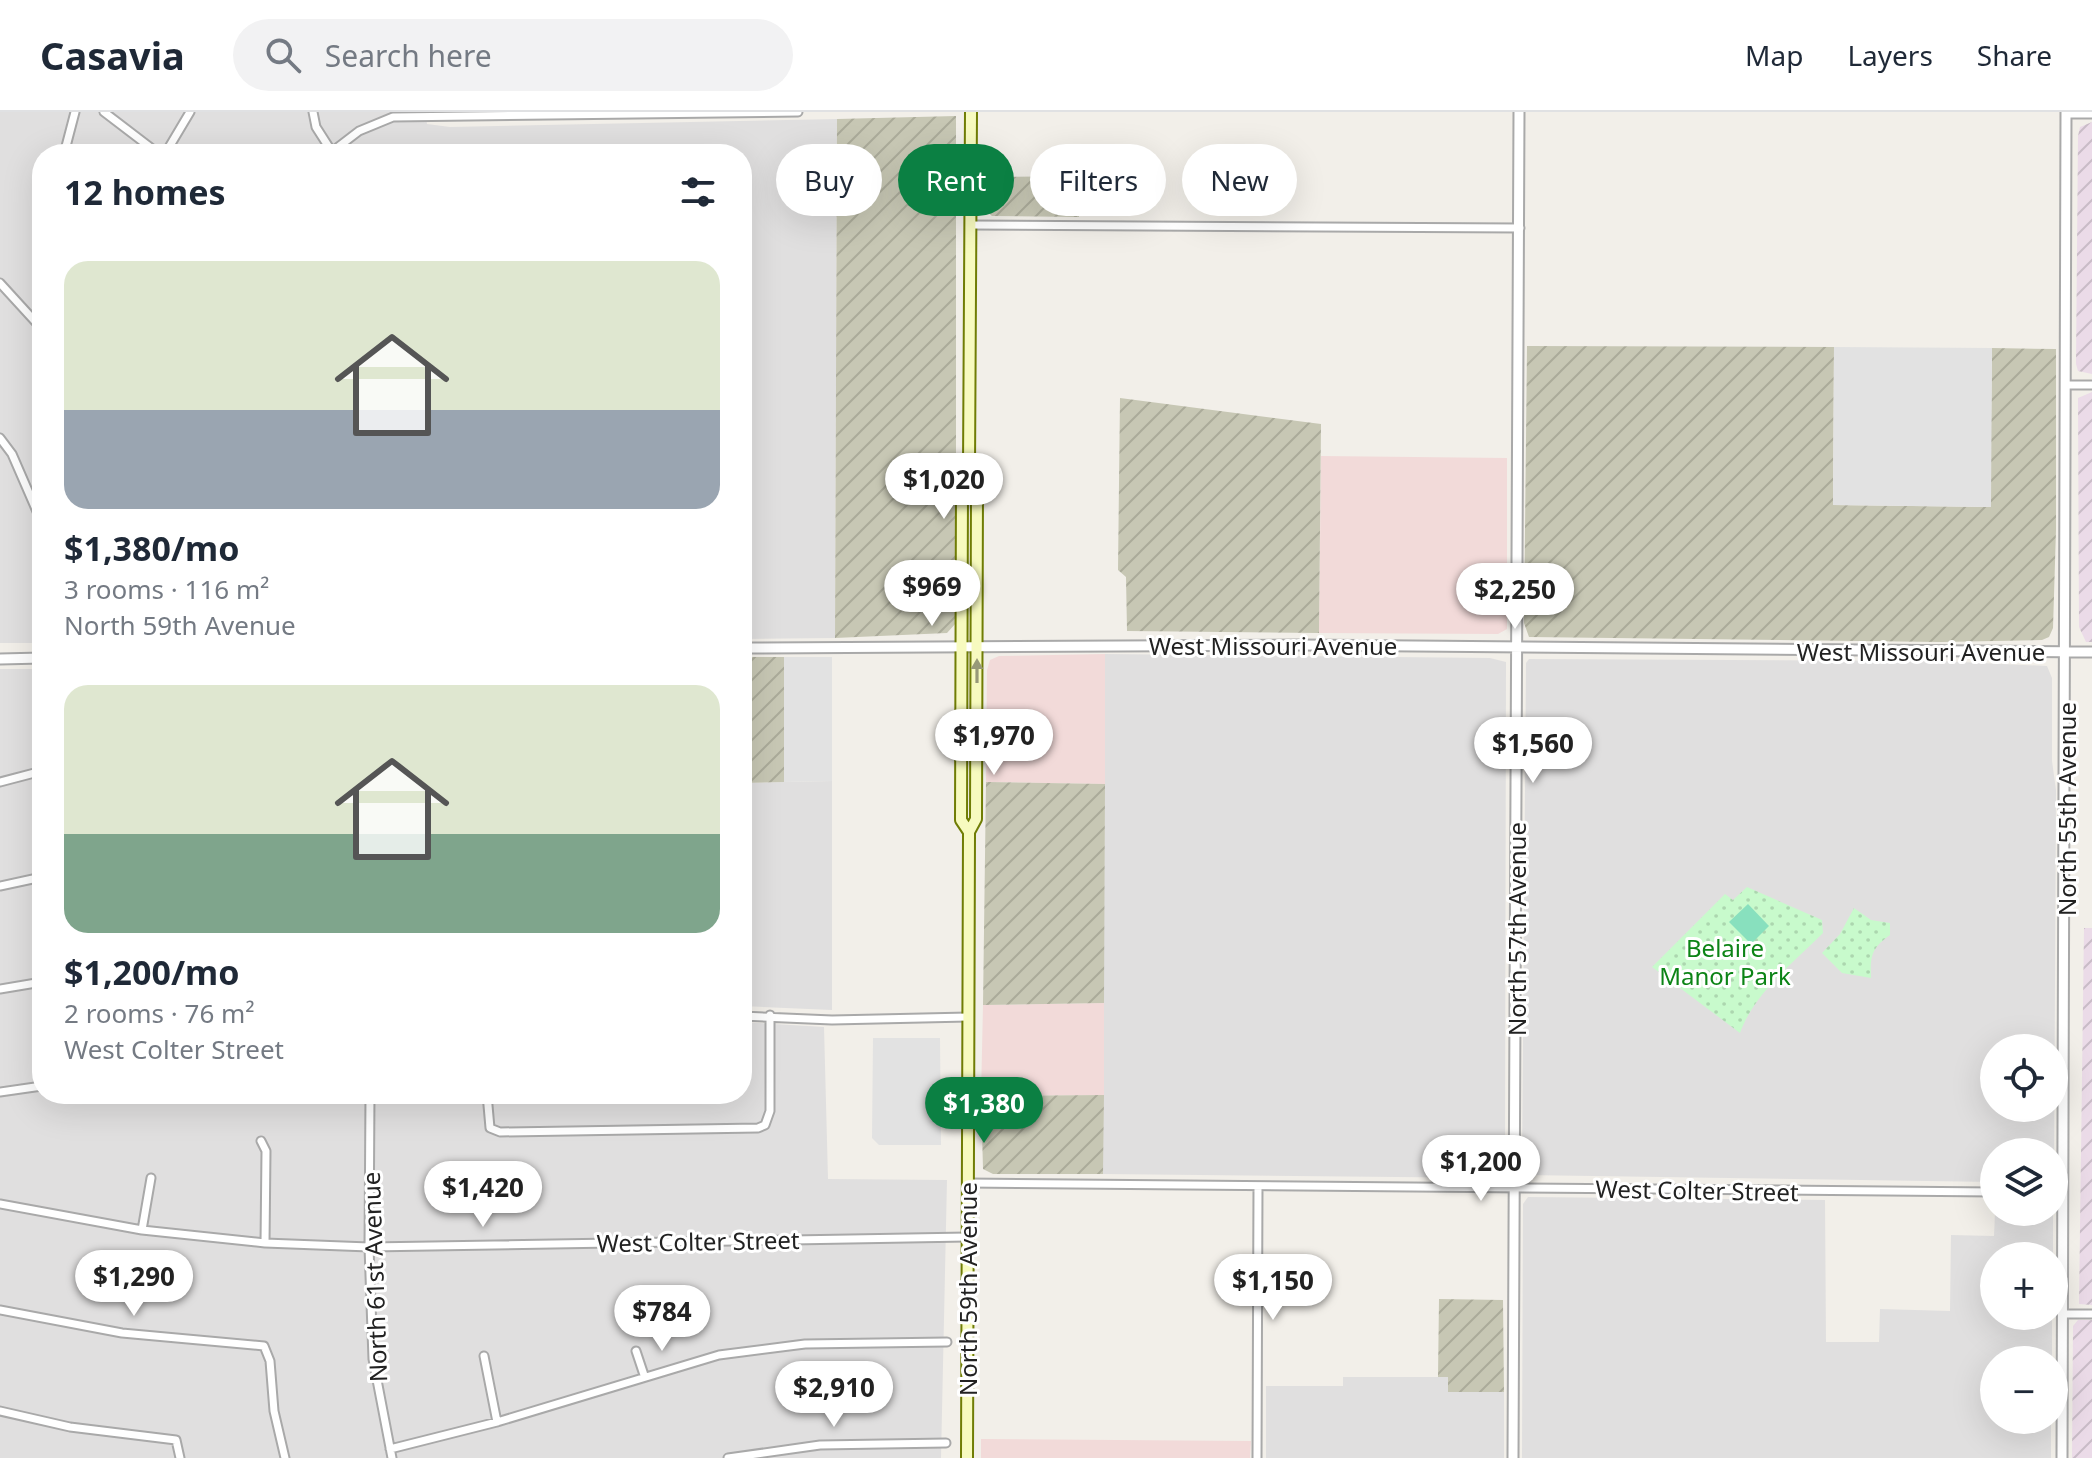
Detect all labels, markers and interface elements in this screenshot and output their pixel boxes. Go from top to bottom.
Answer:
search box [233,19,793,91]
text: Casavia [40,29,185,81]
icon: search [261,33,305,77]
text: Search here [325,35,492,76]
text: Map [1745,36,1803,74]
text: Layers [1847,36,1933,74]
text: Share [1977,36,2052,74]
chip: Buy [776,144,882,216]
chip: Rent [898,144,1014,216]
chip: Filters [1030,144,1166,216]
chip: New [1182,144,1297,216]
text: 12 homes [64,169,226,215]
icon: filters [676,170,720,214]
icon: home [320,313,464,457]
pin: $1,020 [879,453,1009,521]
text: $1,020 [903,461,985,497]
text: $1,380/mo [64,525,239,571]
pin: $969 [885,560,979,628]
pin: $2,250 [1450,563,1580,631]
text: $969 [902,568,962,604]
text: 3 rooms · 116 m² [64,571,269,607]
text: $2,250 [1474,571,1556,607]
text: North 59th Avenue [64,607,296,643]
street label: West Missouri Avenue [1149,629,1397,662]
street label: West Missouri Avenue [1797,635,2045,668]
one-way arrow [971,658,983,683]
street label: North 55th Avenue [2050,702,2083,916]
pin: $1,970 [929,709,1059,777]
text: $1,970 [953,717,1035,753]
pin: $1,560 [1468,717,1598,785]
text: $1,560 [1492,725,1574,761]
icon: home [320,737,464,881]
street label: North 57th Avenue [1500,822,1533,1036]
park label: Belaire Manor Park [1659,931,1791,992]
text: $1,200/mo [64,949,239,995]
text: 2 rooms · 76 m² [64,995,254,1031]
text: West Colter Street [64,1031,284,1067]
map controls [1980,1034,2068,1434]
button: locate [1980,1034,2068,1122]
pin: $1,380 [919,1077,1049,1145]
text: $1,380 [943,1085,1025,1121]
pin: $1,200 [1416,1135,1546,1203]
button: layers [1980,1138,2068,1226]
text: $1,200 [1440,1143,1522,1179]
pin: $1,420 [418,1161,548,1229]
text: $1,420 [442,1169,524,1205]
street label: North 61st Avenue [354,1171,394,1383]
street label: West Colter Street [1595,1172,1799,1208]
street label: North 59th Avenue [951,1182,984,1396]
street label: West Colter Street [596,1223,800,1259]
button: + [1980,1242,2068,1330]
pin: $1,290 [69,1250,199,1318]
pin: $1,150 [1208,1254,1338,1322]
text: $1,290 [93,1258,175,1294]
text: $1,150 [1232,1262,1314,1298]
pin: $784 [615,1285,709,1353]
text: $784 [632,1293,692,1329]
button: − [1980,1346,2068,1434]
pin: $2,910 [769,1361,899,1429]
text: $2,910 [793,1369,875,1405]

